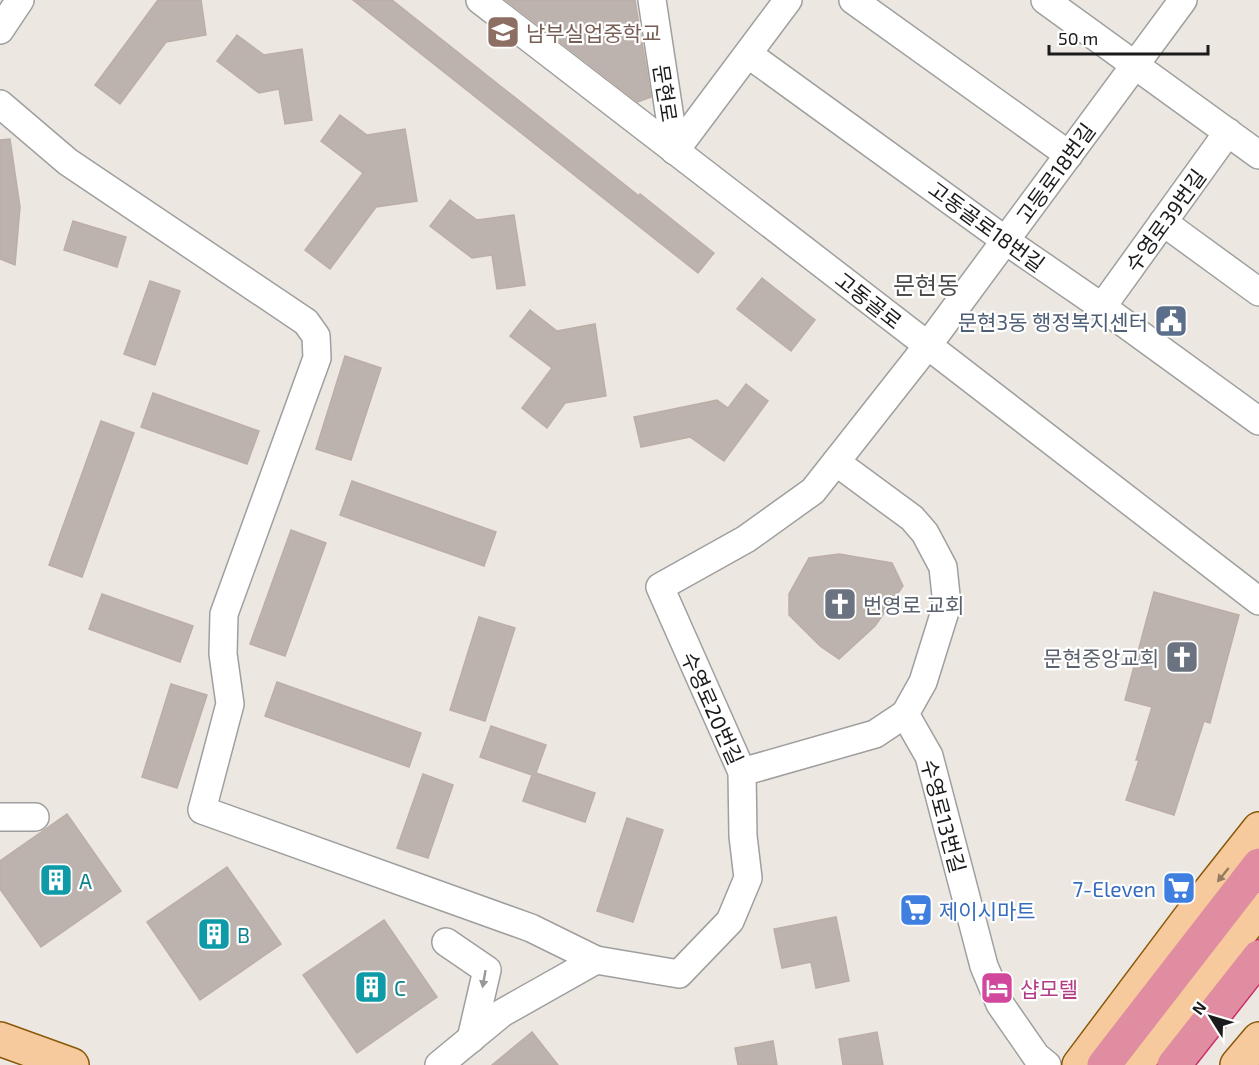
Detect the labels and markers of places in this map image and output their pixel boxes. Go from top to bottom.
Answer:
school or university icon: 남부실업중학교 [485,14,521,50]
place label: 남부실업중학교 [526,20,661,45]
public building icon: 문현3동 행정복지센터 [1153,303,1189,339]
place label: 문현3동 행정복지센터 [958,309,1148,334]
church icon: 번영로 교회 [822,586,858,622]
place label: 번영로 교회 [863,592,964,617]
church icon: 문현중앙교회 [1164,639,1200,675]
place label: 문현중앙교회 [1043,645,1159,670]
building icon: A [38,862,74,898]
place label: A [79,868,92,893]
supermarket icon: 7-Eleven [1161,870,1197,906]
place label: 7-Eleven [1073,876,1156,901]
supermarket icon: 제이시마트 [898,892,934,928]
place label: 제이시마트 [939,898,1036,923]
building icon: B [196,916,232,952]
place label: B [237,922,250,947]
building icon: C [353,969,389,1005]
hotel icon: 샵모텔 [979,970,1015,1006]
place label: C [394,975,406,1000]
place label: 샵모텔 [1020,976,1078,1001]

